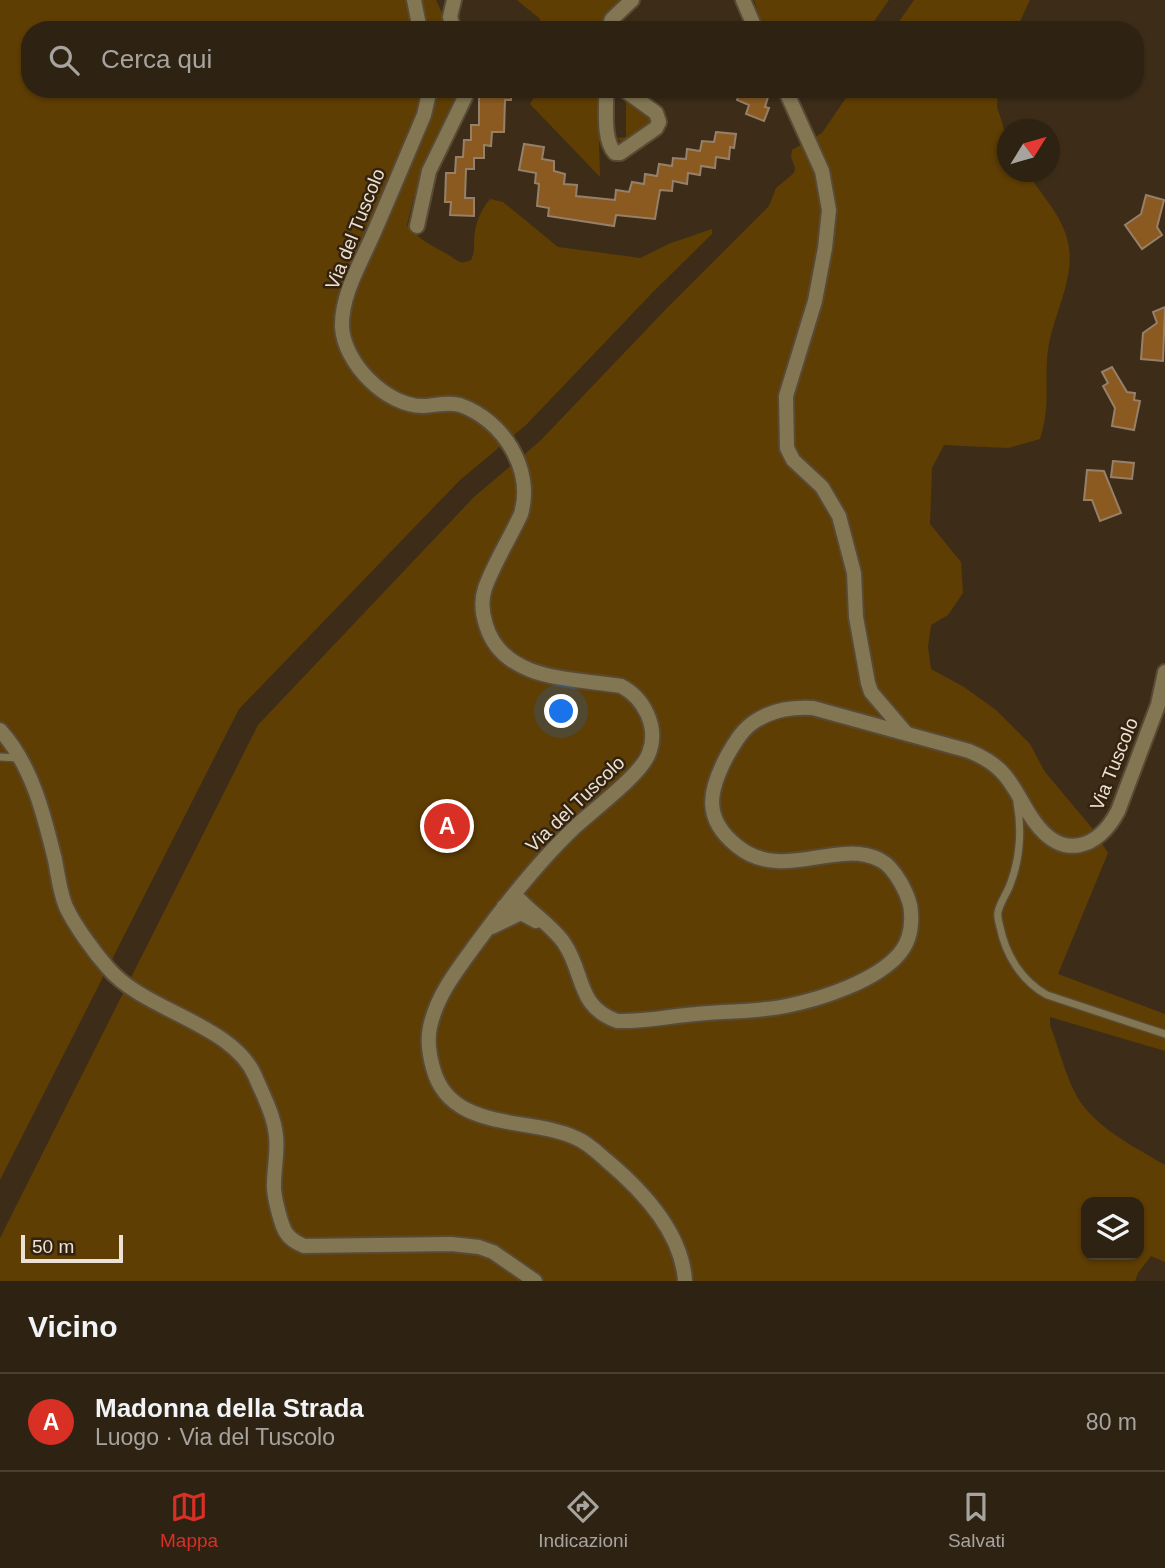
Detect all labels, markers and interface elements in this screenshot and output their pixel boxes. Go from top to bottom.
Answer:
search box [21,21,1144,98]
icon: search [45,41,83,79]
text: Cerca qui [101,44,212,74]
north arrow [997,119,1060,182]
street label: Via del Tuscolo [321,165,389,293]
your location [544,694,578,728]
street label: Via Tuscolo [1086,715,1142,813]
street label: Via del Tuscolo [521,752,629,856]
pin: A [424,800,470,852]
map controls [1081,1197,1144,1260]
button: layers [1081,1197,1144,1260]
scale bar [21,1232,122,1264]
text: 50 m [32,1236,74,1257]
text: Vicino [28,1310,117,1343]
text: Madonna della Strada [95,1393,364,1423]
text: A [43,1409,59,1435]
text: 80 m [1086,1409,1137,1435]
text: Luogo · Via del Tuscolo [95,1424,335,1450]
tab: Mappa [160,1488,218,1552]
tab: Indicazioni [538,1488,628,1552]
tab: Salvati [948,1488,1005,1552]

